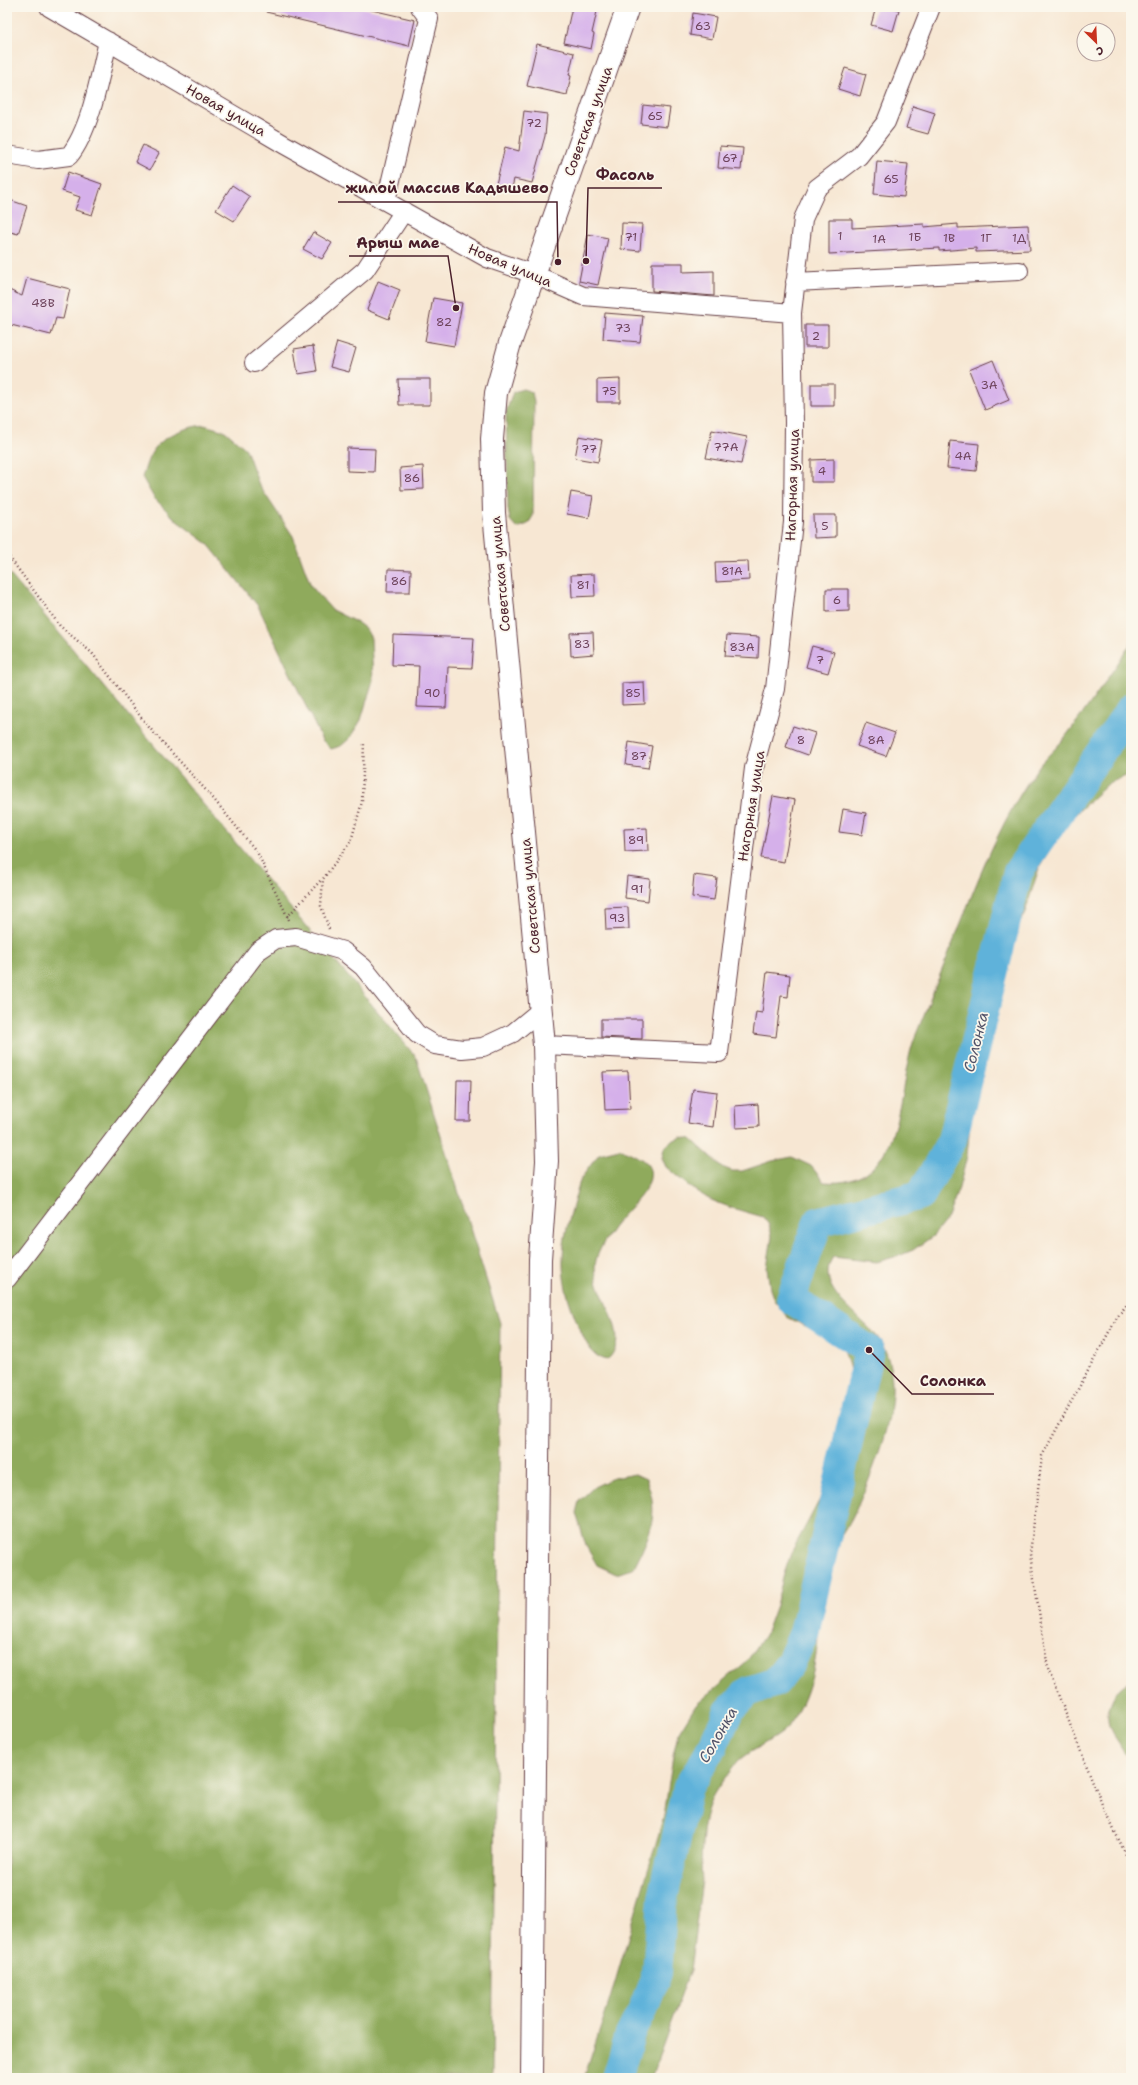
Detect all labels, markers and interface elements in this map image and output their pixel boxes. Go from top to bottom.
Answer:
house number: 63 [695,18,711,34]
north arrow [1076,22,1116,62]
text: С [1094,42,1106,59]
street label: Советская улица [560,63,616,178]
street label: Новая улица [183,80,269,140]
house number: 65 [647,108,663,124]
house number: 72 [526,115,542,131]
house number: 67 [722,150,738,166]
callout: Фасоль [588,161,662,188]
text: Фасоль [596,165,654,185]
house number: 65 [883,171,899,187]
callout: жилой массив Кадышево [338,175,557,202]
text: жилой массив Кадышево [345,178,549,198]
house number: 1 [837,228,843,244]
callout: Арыш мае [349,229,448,256]
house number: 71 [625,229,637,245]
house number: 1Б [909,229,922,245]
house number: 1В [943,230,955,246]
house number: 1Г [980,230,992,246]
house number: 1Д [1012,230,1026,246]
house number: 1А [872,231,886,247]
text: Арыш мае [356,233,440,253]
street label: Новая улица [465,239,555,291]
house number: 48В [31,295,55,311]
house number: 82 [436,314,452,330]
house number: 73 [615,320,631,336]
house number: 2 [812,328,820,344]
house number: 3А [980,377,998,393]
house number: 75 [601,383,617,399]
street label: Нагорная улица [781,428,803,541]
house number: 77А [714,439,739,455]
house number: 77 [581,441,597,457]
house number: 4А [954,448,972,464]
house number: 4 [818,463,826,479]
house number: 86 [404,470,420,486]
street label: Советская улица [486,515,514,632]
house number: 5 [821,518,829,534]
house number: 81А [721,563,743,579]
house number: 86 [391,573,407,589]
house number: 81 [577,577,589,593]
house number: 6 [833,592,841,608]
house number: 83 [574,636,590,652]
house number: 83А [730,639,755,655]
house number: 7 [816,652,824,668]
house number: 90 [424,685,440,701]
house number: 85 [625,685,641,701]
house number: 8 [797,732,805,748]
house number: 8А [867,732,885,748]
house number: 87 [631,748,647,764]
street label: Нагорная улица [733,749,769,863]
house number: 89 [628,832,644,848]
street label: Советская улица [516,837,544,954]
house number: 91 [630,881,644,897]
house number: 93 [609,910,625,926]
water label: Солонка [959,1010,993,1074]
callout: Солонка [912,1367,994,1394]
text: Солонка [920,1371,987,1391]
water label: Солонка [694,1703,742,1767]

